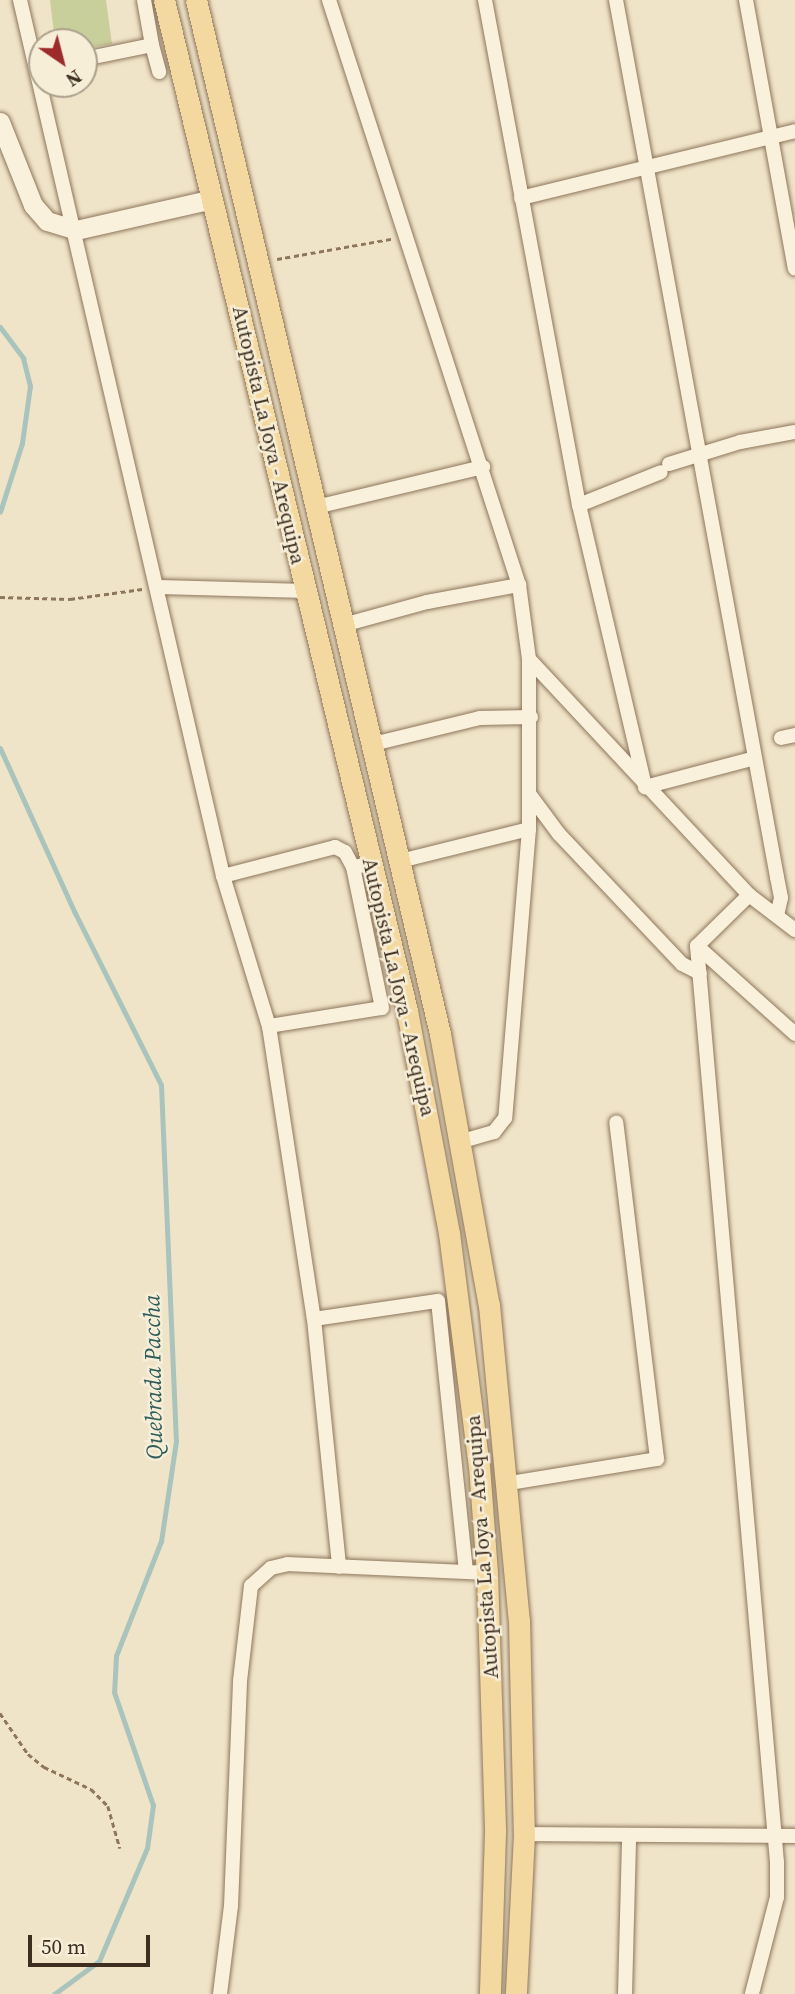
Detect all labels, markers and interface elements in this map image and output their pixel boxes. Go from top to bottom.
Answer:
north arrow [28,28,98,98]
text: N [61,64,87,93]
street label: Autopista La Joya - Arequipa [227,303,311,567]
street label: Autopista La Joya - Arequipa [357,855,441,1119]
water label: Quebrada Paccha [138,1294,168,1460]
street label: Autopista La Joya - Arequipa [460,1414,504,1680]
scale bar [32,1920,154,1964]
text: 50 m [41,1932,86,1961]

